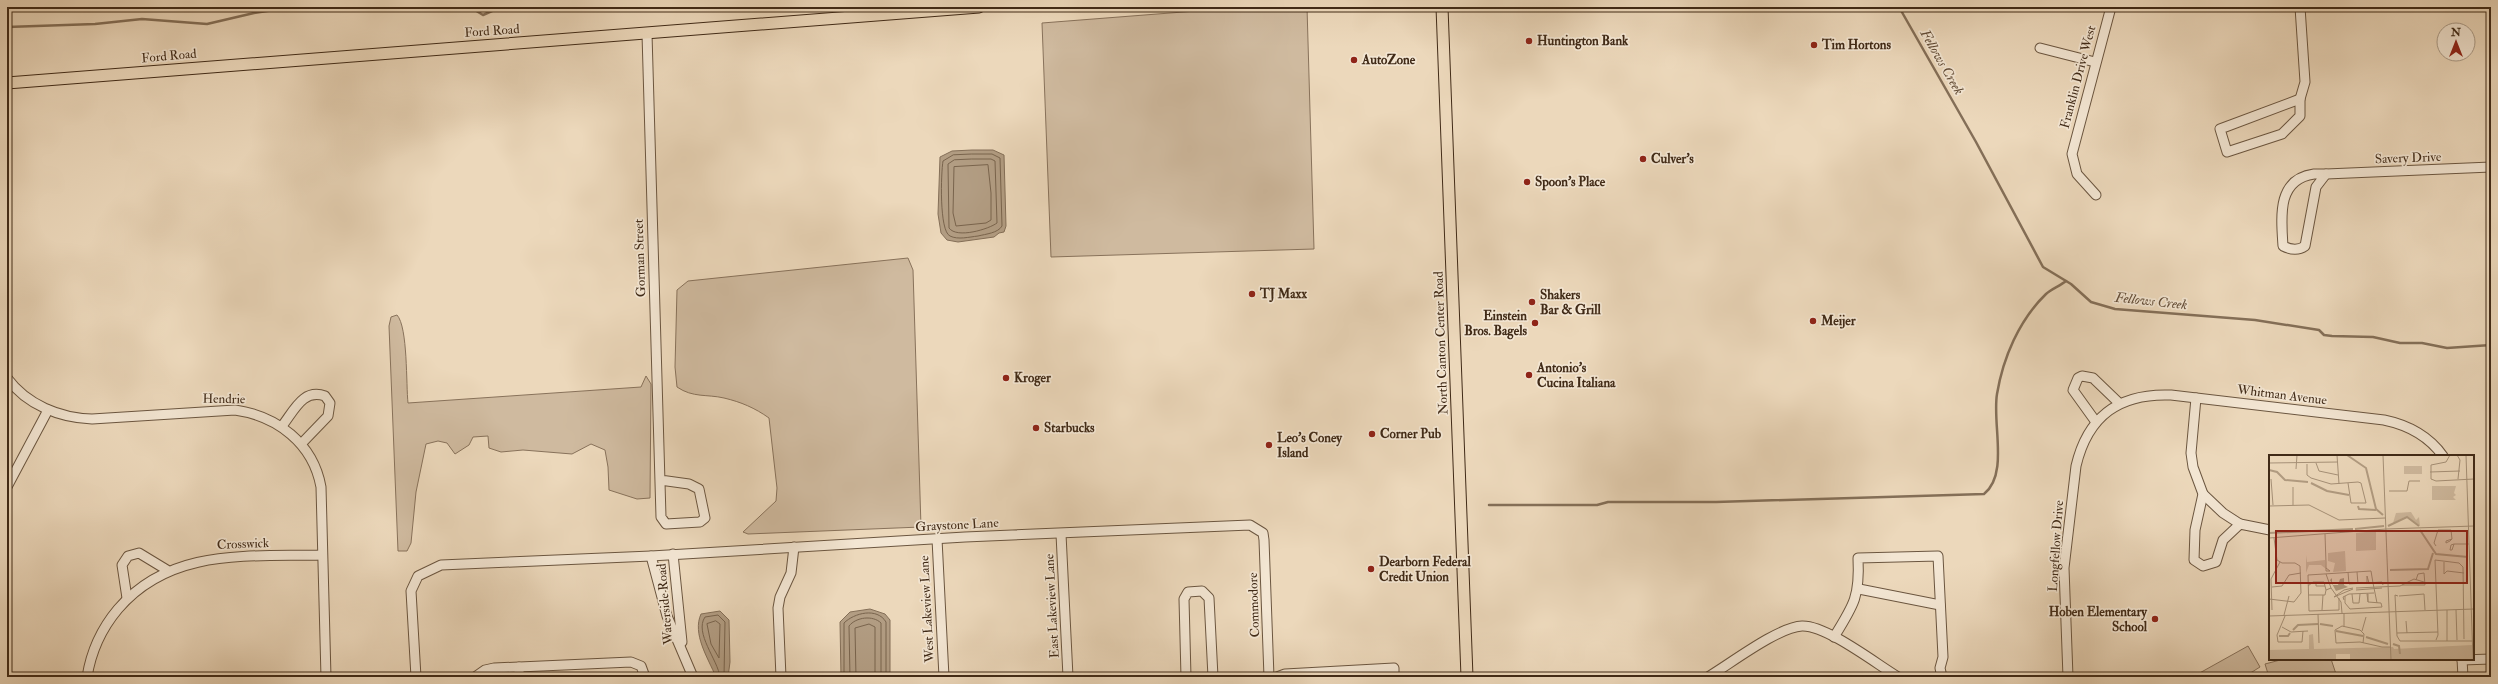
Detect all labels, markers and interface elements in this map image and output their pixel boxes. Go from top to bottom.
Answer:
street label: Ford Road [464,21,521,41]
north arrow [2436,22,2476,62]
street label: Franklin Drive West [2057,24,2099,130]
water label: Fellows Creek [1916,25,1968,98]
text: N [2450,26,2462,39]
place label: Huntington Bank [1537,33,1629,50]
marker: Huntington Bank [1524,36,1534,46]
place label: Tim Hortons [1821,37,1891,53]
marker: Tim Hortons [1809,40,1819,50]
street label: Ford Road [141,46,198,66]
place label: AutoZone [1361,52,1416,68]
marker: AutoZone [1349,55,1359,65]
street label: Savery Drive [2375,149,2442,168]
place label: Culver's [1651,151,1694,167]
marker: Culver's [1638,154,1648,164]
place label: Spoon's Place [1535,174,1606,191]
marker: Spoon's Place [1522,177,1532,187]
street label: Gorman Street [631,219,649,297]
street label: North Canton Center Road [1430,270,1451,415]
place label: TJ Maxx [1259,286,1307,303]
place label: Shakers Bar & Grill [1540,287,1602,318]
marker: TJ Maxx [1247,289,1257,299]
water label: Fellows Creek [2113,289,2188,313]
marker: Shakers Bar & Grill [1527,297,1537,307]
place label: Einstein Bros. Bagels [1464,308,1528,340]
place label: Meijer [1820,313,1857,329]
marker: Meijer [1808,316,1818,326]
marker: Einstein Bros. Bagels [1530,318,1540,328]
place label: Antonio's Cucina Italiana [1536,360,1616,391]
place label: Kroger [1014,370,1052,387]
marker: Antonio's Cucina Italiana [1524,370,1534,380]
marker: Kroger [1001,373,1011,383]
street label: Whitman Avenue [2235,381,2328,409]
street label: Hendrie [203,391,246,407]
place label: Starbucks [1044,420,1095,436]
marker: Starbucks [1031,423,1041,433]
place label: Corner Pub [1380,426,1442,442]
marker: Corner Pub [1367,429,1377,439]
place label: Leo's Coney Island [1277,430,1343,461]
marker: Leo's Coney Island [1264,440,1274,450]
inset map [2269,455,2474,660]
street label: Longfellow Drive [2045,499,2067,592]
street label: Graystone Lane [915,515,1000,536]
street label: Crosswick [217,535,270,553]
street label: East Lakeview Lane [1041,553,1063,659]
street label: West Lakeview Lane [916,554,938,664]
place label: Dearborn Federal Credit Union [1379,554,1471,585]
street label: Waterside Road [653,562,677,646]
marker: Dearborn Federal Credit Union [1366,564,1376,574]
street label: Commodore [1245,572,1263,638]
place label: Hoben Elementary School [2049,604,2148,635]
marker: Hoben Elementary School [2150,614,2160,624]

